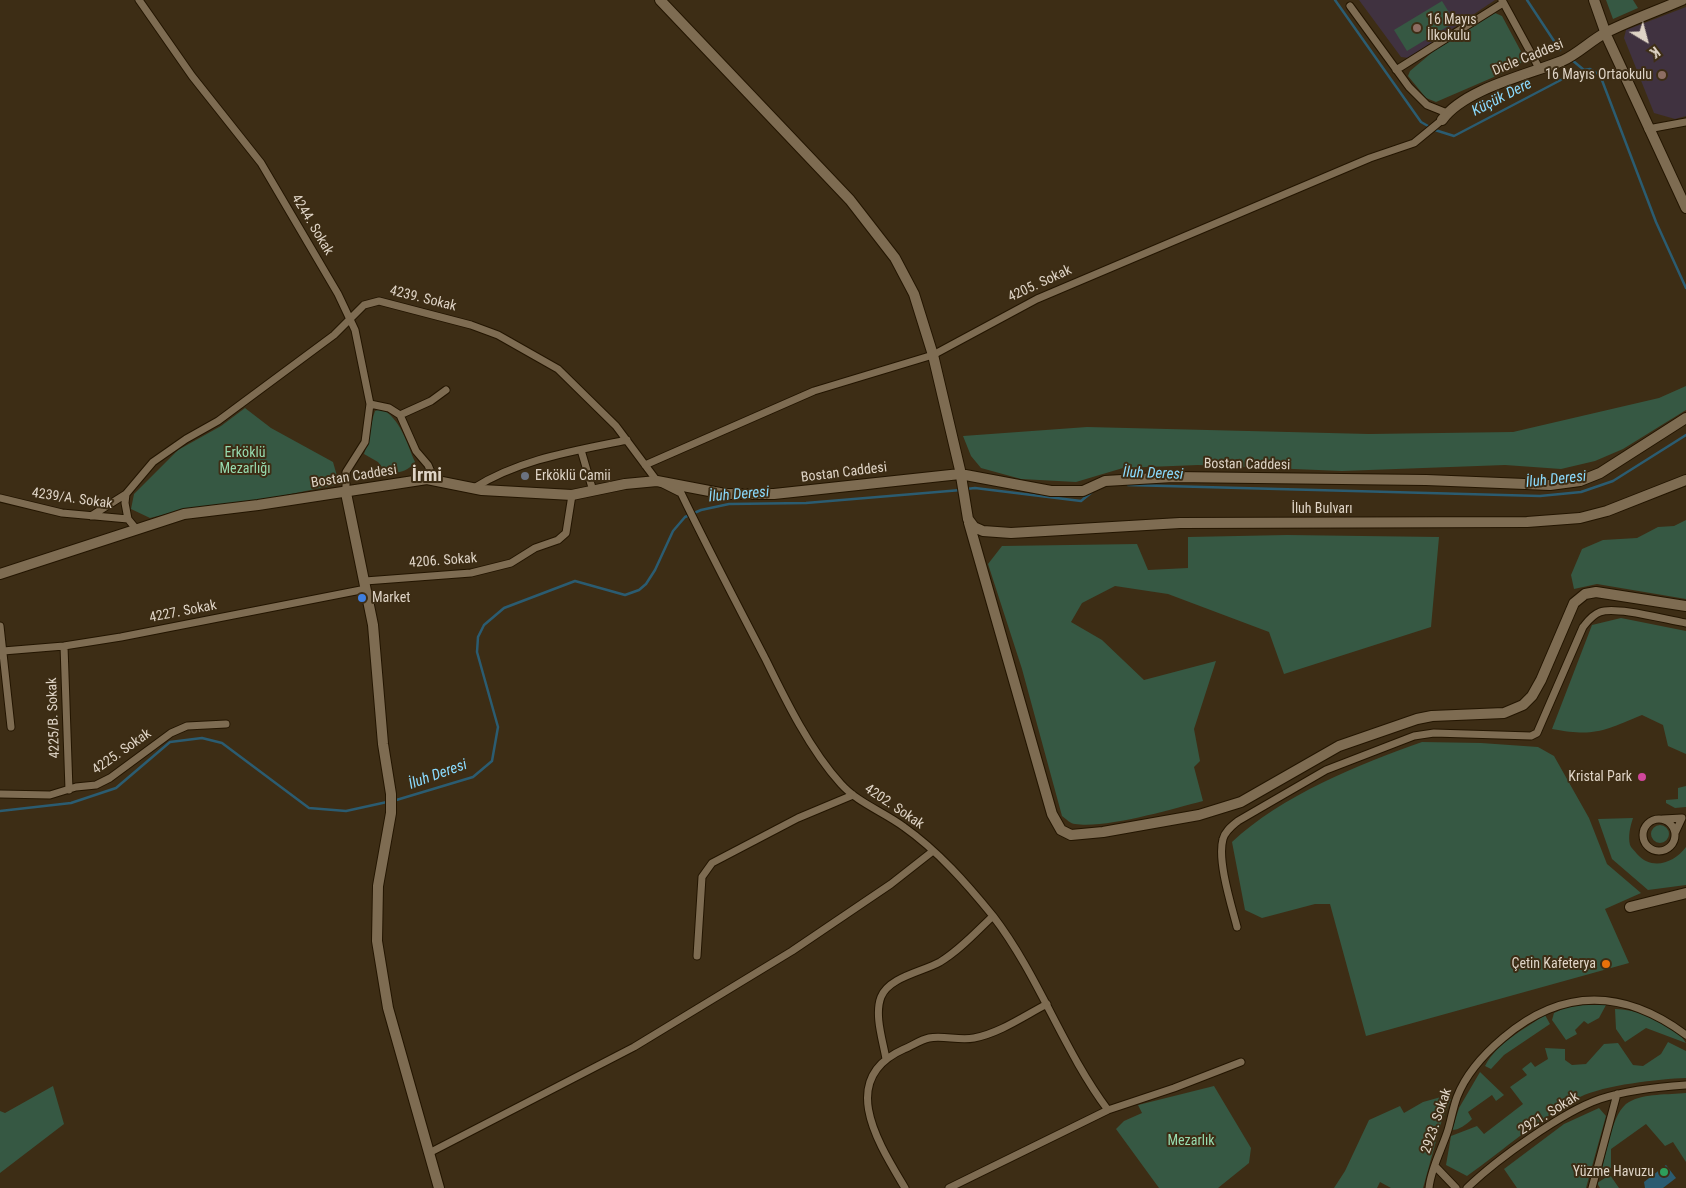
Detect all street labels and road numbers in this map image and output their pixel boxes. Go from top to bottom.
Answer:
street label: Dicle Caddesi [1490,36,1566,80]
street label: 4244. Sokak [287,191,337,259]
street label: 4205. Sokak [1006,262,1074,306]
street label: 4239. Sokak [388,283,458,315]
street label: Bostan Caddesi [1204,456,1290,474]
street label: Bostan Caddesi [800,459,888,487]
street label: Bostan Caddesi [310,462,398,492]
street label: 4239/A. Sokak [31,485,113,513]
street label: İluh Bulvarı [1291,501,1353,517]
street label: 4206. Sokak [408,550,478,572]
street label: 4227. Sokak [148,597,218,627]
street label: 4225/B. Sokak [44,677,64,759]
street label: 4225. Sokak [89,726,155,778]
street label: 4202. Sokak [861,781,927,833]
street label: 2923. Sokak [1418,1086,1456,1156]
street label: 2921. Sokak [1516,1089,1582,1139]

